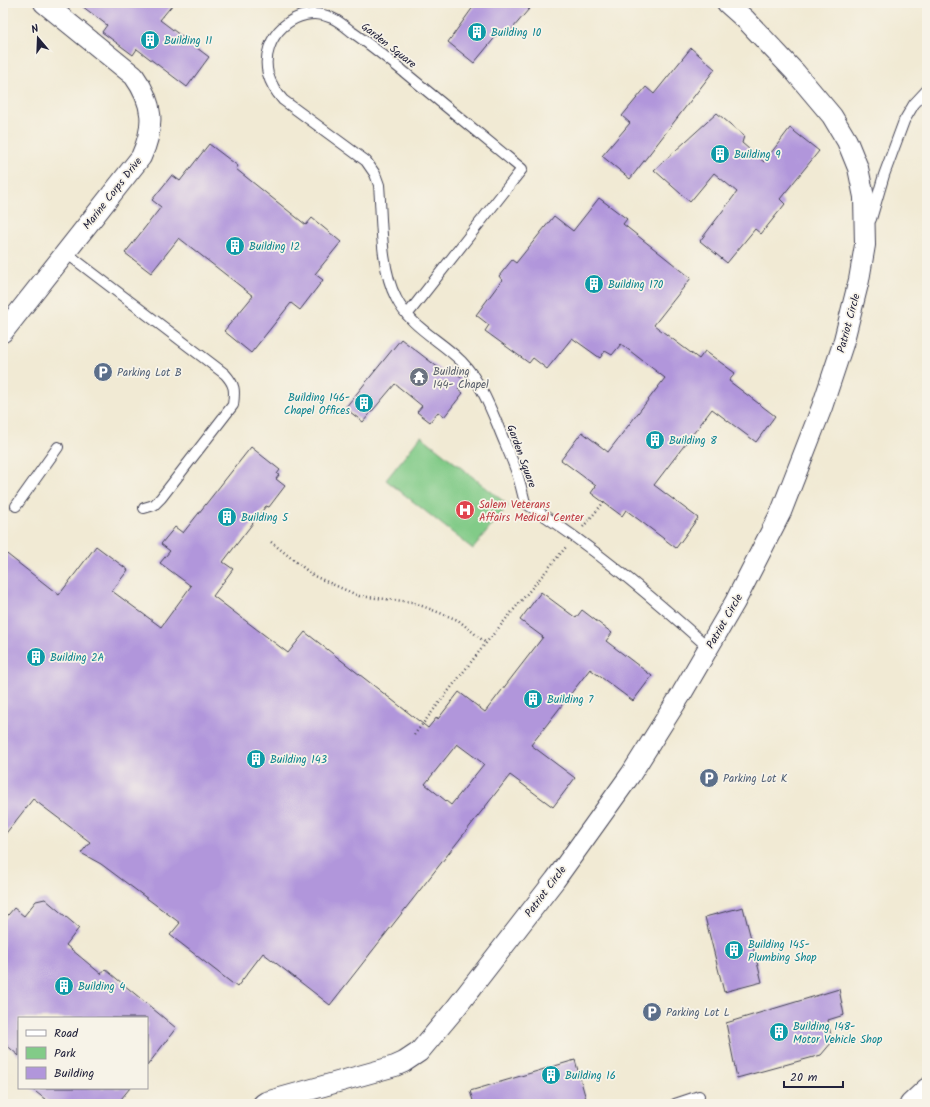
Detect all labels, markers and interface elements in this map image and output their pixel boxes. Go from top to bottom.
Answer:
north arrow [18,18,58,58]
street label: Garden Square [357,18,420,73]
text: N [29,20,41,39]
building icon: Building 10 [466,21,488,43]
place label: Building 10 [491,24,542,42]
building icon: Building 11 [139,29,161,51]
place label: Building 11 [164,32,212,50]
building icon: Building 9 [709,143,731,165]
place label: Building 9 [734,146,781,164]
street label: Marine Corps Drive [79,153,147,234]
building icon: Building 12 [224,235,246,257]
place label: Building 12 [249,238,300,256]
building icon: Building 170 [583,273,605,295]
place label: Building 170 [608,276,664,294]
street label: Patriot Circle [832,292,866,355]
parking icon: Parking Lot B [92,361,114,383]
place label: Building 144- Chapel [433,363,489,394]
place label: Parking Lot B [117,364,182,382]
temple icon: Building 144- Chapel [408,366,430,388]
place label: Building 146- Chapel Offices [284,389,350,420]
building icon: Building 146- Chapel Offices [353,392,375,414]
street label: Garden Square [501,422,541,491]
building icon: Building 8 [644,429,666,451]
place label: Building 8 [669,432,717,450]
place label: Salem Veterans Affairs Medical Center [479,496,585,527]
hospital icon: Salem Veterans Affairs Medical Center [454,499,476,521]
building icon: Building 5 [216,506,238,528]
place label: Building 5 [241,509,289,527]
street label: Patriot Circle [702,591,748,652]
building icon: Building 2A [25,646,47,668]
place label: Building 2A [50,649,105,667]
building icon: Building 7 [522,688,544,710]
place label: Building 7 [547,691,594,709]
building icon: Building 143 [245,748,267,770]
place label: Building 143 [270,751,327,769]
parking icon: Parking Lot K [698,767,720,789]
place label: Parking Lot K [723,770,788,788]
street label: Patriot Circle [520,862,571,921]
place label: Building 145- Plumbing Shop [748,936,817,967]
building icon: Building 145- Plumbing Shop [723,939,745,961]
building icon: Building 4 [53,975,75,997]
place label: Building 4 [78,978,125,996]
parking icon: Parking Lot L [641,1001,663,1023]
place label: Parking Lot L [666,1004,730,1022]
legend [18,1017,148,1089]
place label: Building 148- Motor Vehicle Shop [793,1018,883,1049]
building icon: Building 148- Motor Vehicle Shop [768,1021,790,1043]
text: Road [54,1024,79,1043]
text: Park [54,1044,76,1063]
scale bar [784,1063,843,1089]
text: Building [54,1064,94,1083]
building icon: Building 16 [540,1064,562,1086]
place label: Building 16 [565,1067,616,1085]
text: 20 m [790,1068,818,1087]

